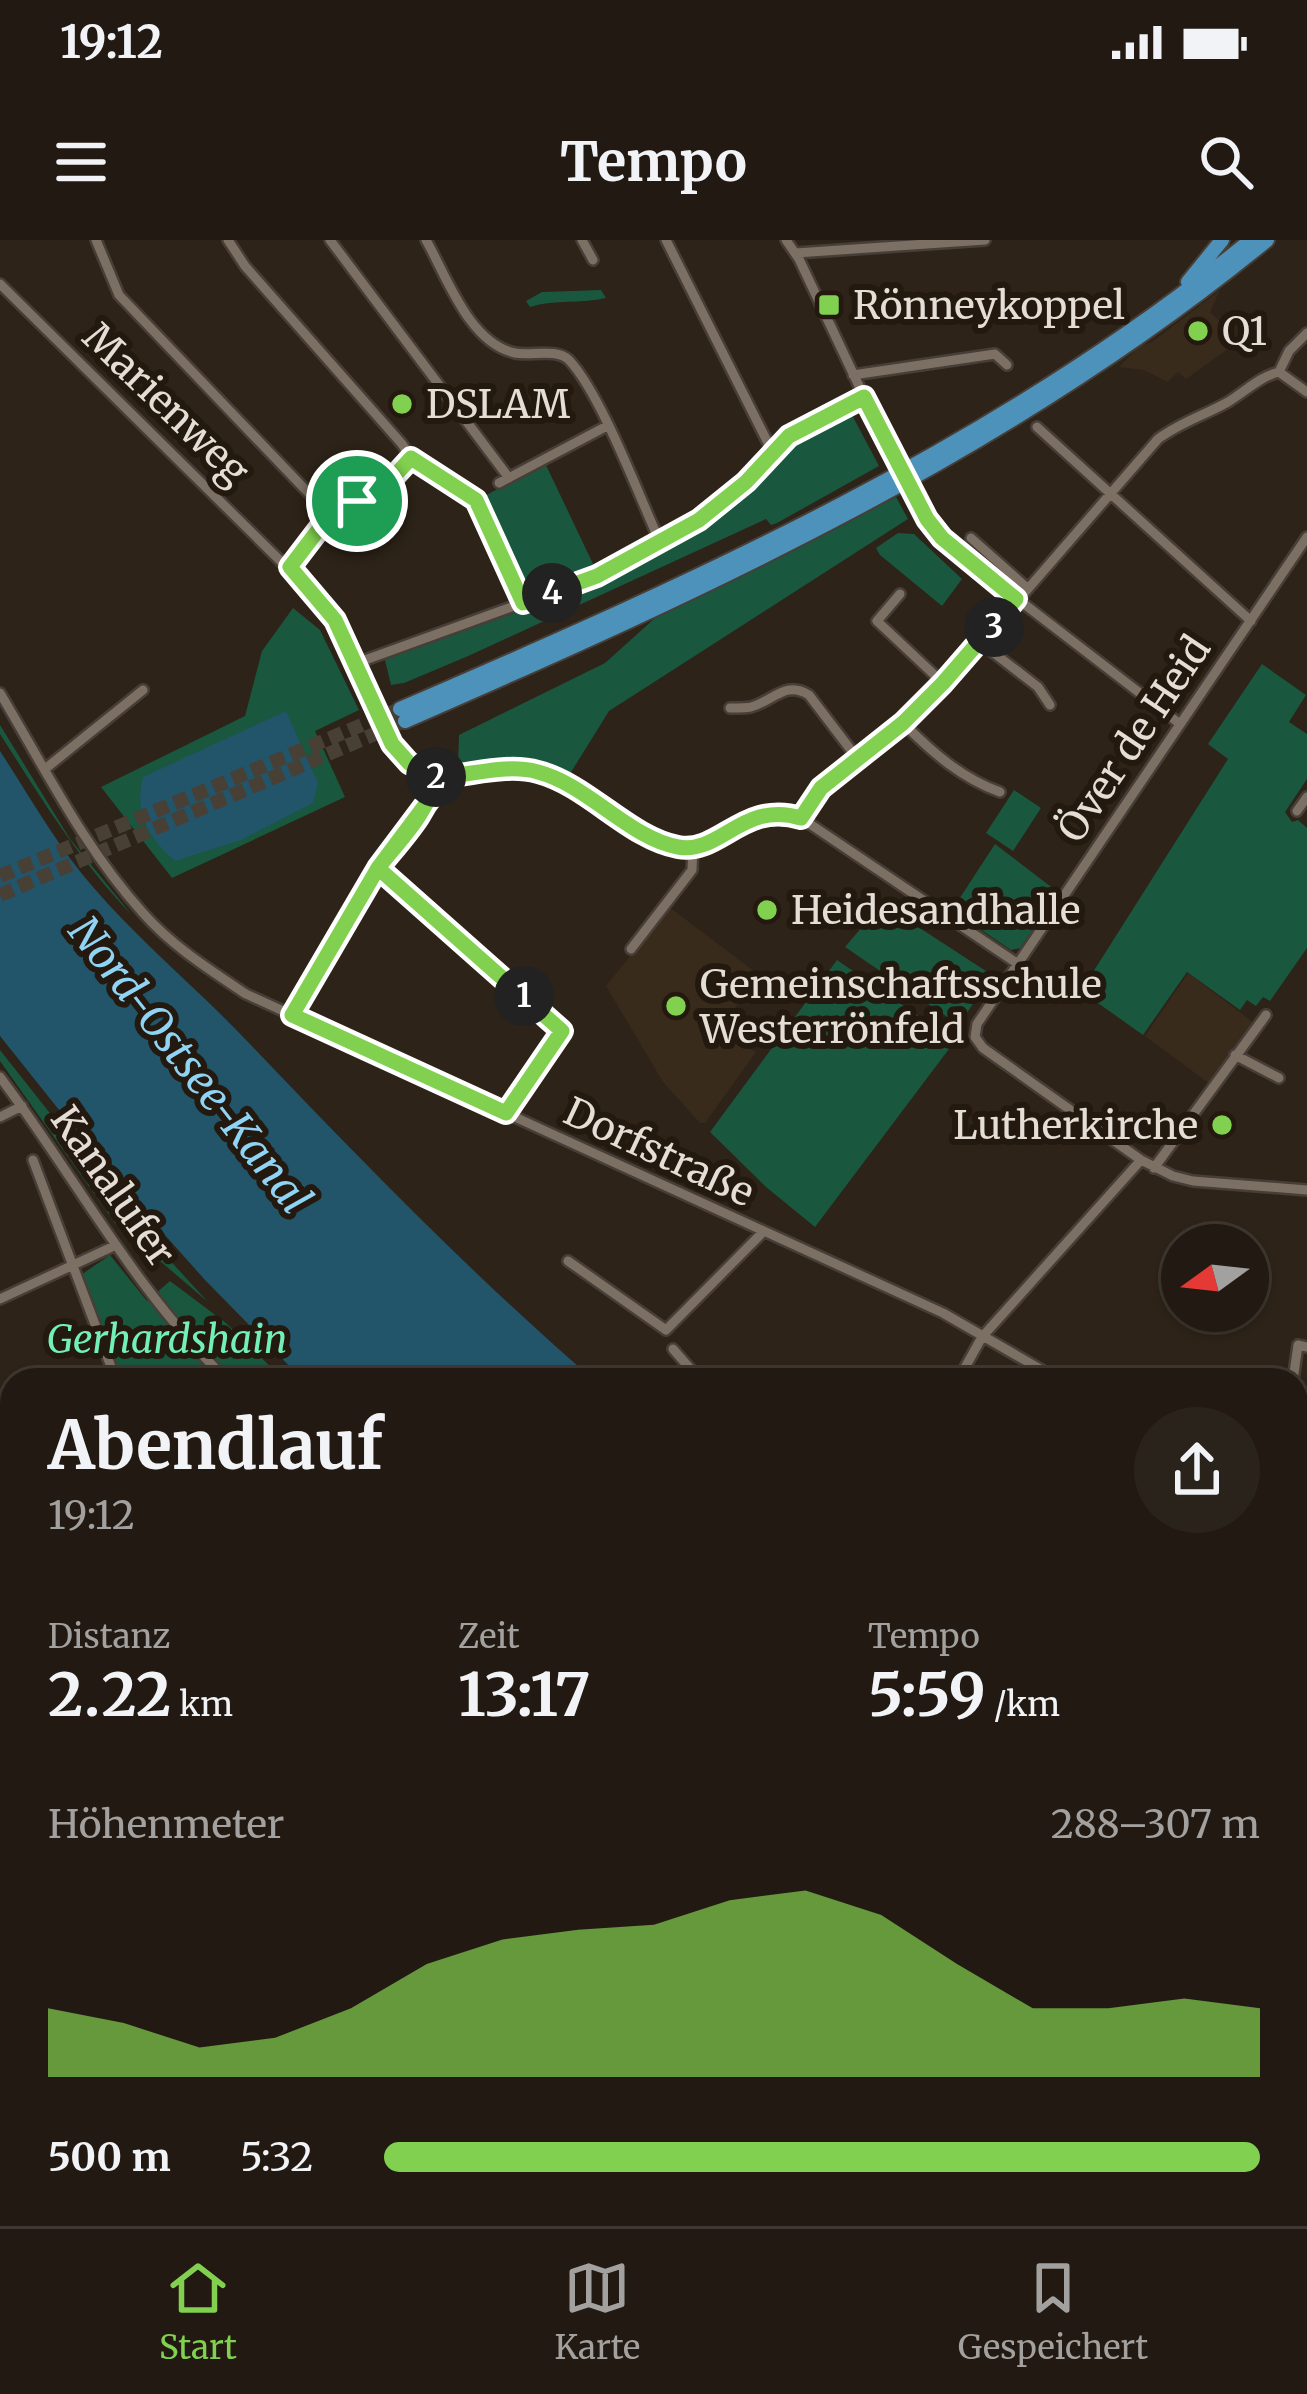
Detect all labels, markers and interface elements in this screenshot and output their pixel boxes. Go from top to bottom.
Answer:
text: 19:12 [60,14,163,70]
text: Tempo [560,128,747,196]
icon: menu [48,129,114,195]
icon: search [1193,129,1259,195]
place label: Rönneykoppel [853,281,1125,330]
marker: Rönneykoppel [816,292,842,318]
place label: Q1 [1222,307,1267,356]
street label: Marienweg [73,313,260,496]
marker: Q1 [1185,318,1211,344]
place label: DSLAM [426,380,570,429]
marker: DSLAM [389,391,415,417]
pin [306,450,408,552]
icon: arrive [324,468,390,534]
pin: 4 [522,563,582,623]
text: 4 [542,572,562,613]
pin: 3 [964,597,1024,657]
text: 3 [985,606,1003,647]
street label: Över de Heid [1047,626,1221,852]
pin: 2 [406,747,466,807]
text: 2 [426,756,446,797]
place label: Heidesandhalle [791,886,1080,935]
marker: Heidesandhalle [754,897,780,923]
water label: Nord-Ostsee-Kanal [58,906,322,1224]
place label: Gemeinschaftsschule Westerrönfeld [699,960,1102,1054]
pin: 1 [494,966,554,1026]
text: 1 [516,975,532,1016]
marker: Gemeinschaftsschule Westerrönfeld [663,993,689,1019]
street label: Dorfstraße [556,1087,762,1217]
street label: Kanalufer [40,1097,186,1275]
place label: Lutherkirche [953,1101,1198,1150]
marker: Lutherkirche [1209,1112,1235,1138]
north arrow [1161,1224,1269,1332]
map controls [1161,1224,1269,1332]
park label: Gerhardshain [47,1315,287,1364]
text: Abendlauf [48,1404,383,1487]
button: share [1134,1407,1260,1533]
text: 19:12 [48,1491,135,1540]
text: Distanz [48,1616,170,1657]
text: Zeit [458,1616,520,1657]
text: Tempo [868,1616,980,1657]
text: 2.22 [48,1657,171,1732]
text: 13:17 [458,1657,591,1732]
text: 5:59 [868,1657,986,1732]
text: km [171,1684,233,1725]
text: /km [986,1684,1060,1725]
text: Höhenmeter [48,1800,284,1849]
text: 288–307 m [1051,1800,1260,1849]
text: 500 m [48,2133,171,2182]
text: 5:32 [240,2133,313,2182]
tab: Start [159,2255,237,2368]
tab: Karte [555,2255,640,2368]
tab: Gespeichert [958,2255,1148,2368]

